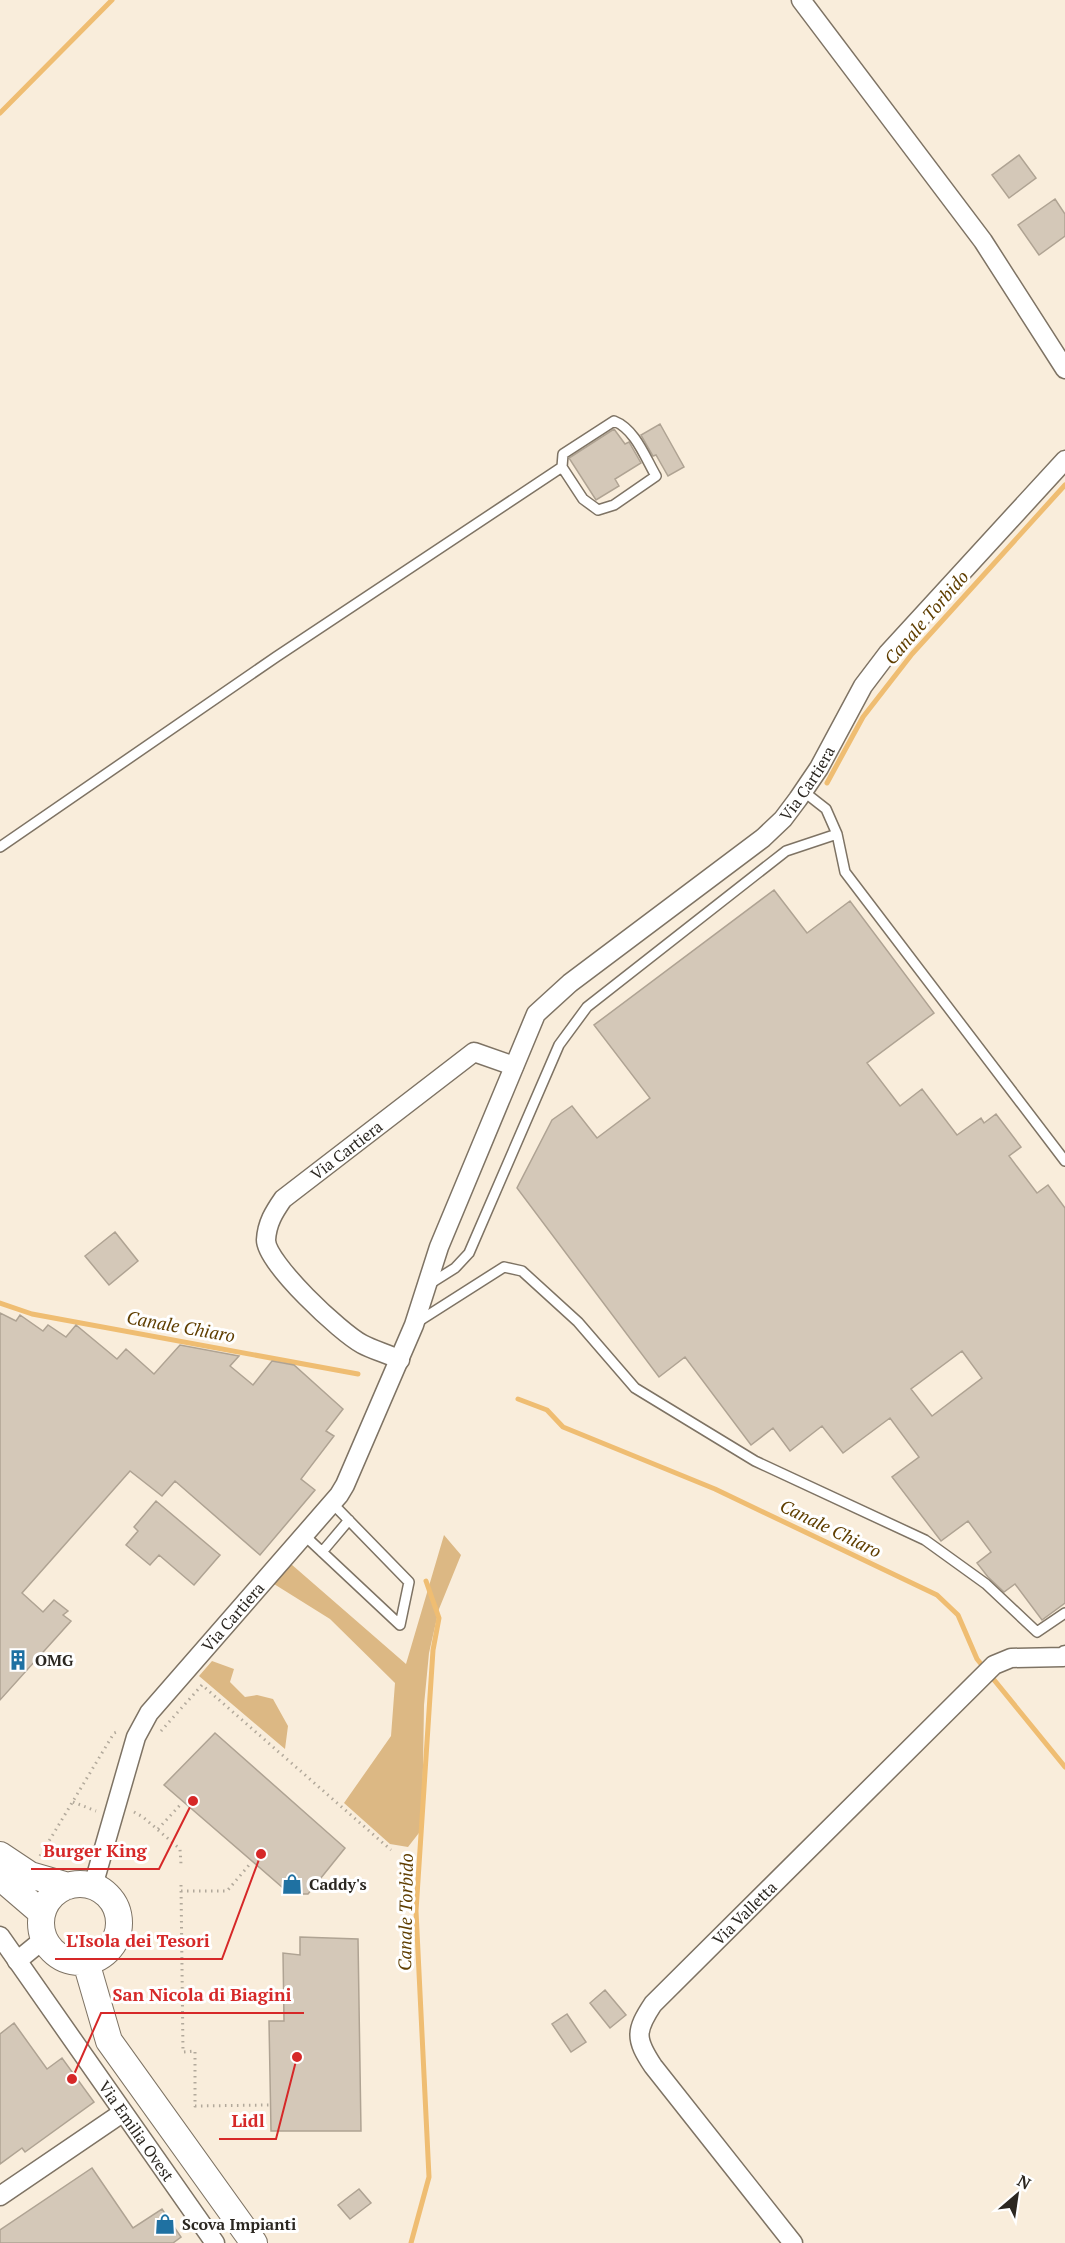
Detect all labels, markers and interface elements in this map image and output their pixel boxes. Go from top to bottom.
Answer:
water label: Canale Torbido [878,565,974,669]
street label: Via Cartiera [775,742,840,825]
street label: Via Cartiera [306,1115,387,1185]
water label: Canale Chiaro [125,1305,237,1347]
water label: Canale Chiaro [776,1493,886,1563]
street label: Via Cartiera [197,1577,269,1656]
building icon: OMG [6,1648,30,1672]
place label: OMG [35,1649,74,1671]
callout: Burger King [31,1833,159,1869]
text: Burger King [43,1838,148,1862]
water label: Canale Torbido [392,1853,418,1971]
shop icon: Caddy's [280,1872,304,1896]
place label: Caddy's [309,1873,367,1895]
street label: Via Valletta [707,1876,781,1950]
callout: L'Isola dei Tesori [55,1923,222,1959]
text: L'Isola dei Tesori [66,1928,210,1952]
callout: San Nicola di Biagini [101,1977,304,2013]
text: San Nicola di Biagini [112,1982,292,2006]
street label: Via Emilia Ovest [94,2076,179,2186]
callout: Lidl [219,2103,276,2139]
text: Lidl [231,2108,265,2132]
north arrow [987,2165,1047,2225]
text: N [1014,2169,1035,2194]
shop icon: Scova Impianti [153,2212,177,2236]
place label: Scova Impianti [182,2213,296,2235]

